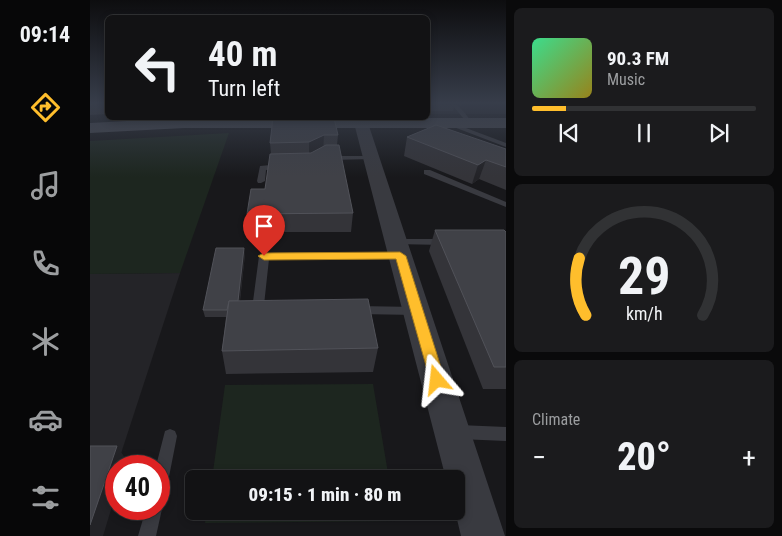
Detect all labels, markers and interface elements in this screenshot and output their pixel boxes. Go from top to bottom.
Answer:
text: 09:14 [20,22,70,47]
text: 40 m [208,34,277,75]
icon: left [125,35,190,100]
text: 90.3 FM [607,47,669,70]
text: Music [607,70,645,89]
text: Turn left [208,76,280,101]
icon: directions [28,90,63,125]
icon: previous [555,119,583,147]
icon: pause [630,119,658,147]
icon: next [705,119,733,147]
icon: music [28,168,63,203]
pin [243,205,285,256]
icon: arrive [250,212,278,240]
icon: phone [28,246,63,281]
text: 29 [618,246,670,307]
text: km/h [626,303,662,324]
icon: climate [28,324,63,359]
position arrow [410,353,462,405]
icon: car [28,402,63,437]
text: Climate [532,410,580,429]
text: 20° [617,435,671,479]
text: − [532,441,546,474]
text: + [742,441,756,474]
speed limit sign: 40 [105,455,170,520]
icon: filters [28,480,63,515]
text: 09:15 · 1 min · 80 m [249,483,401,506]

